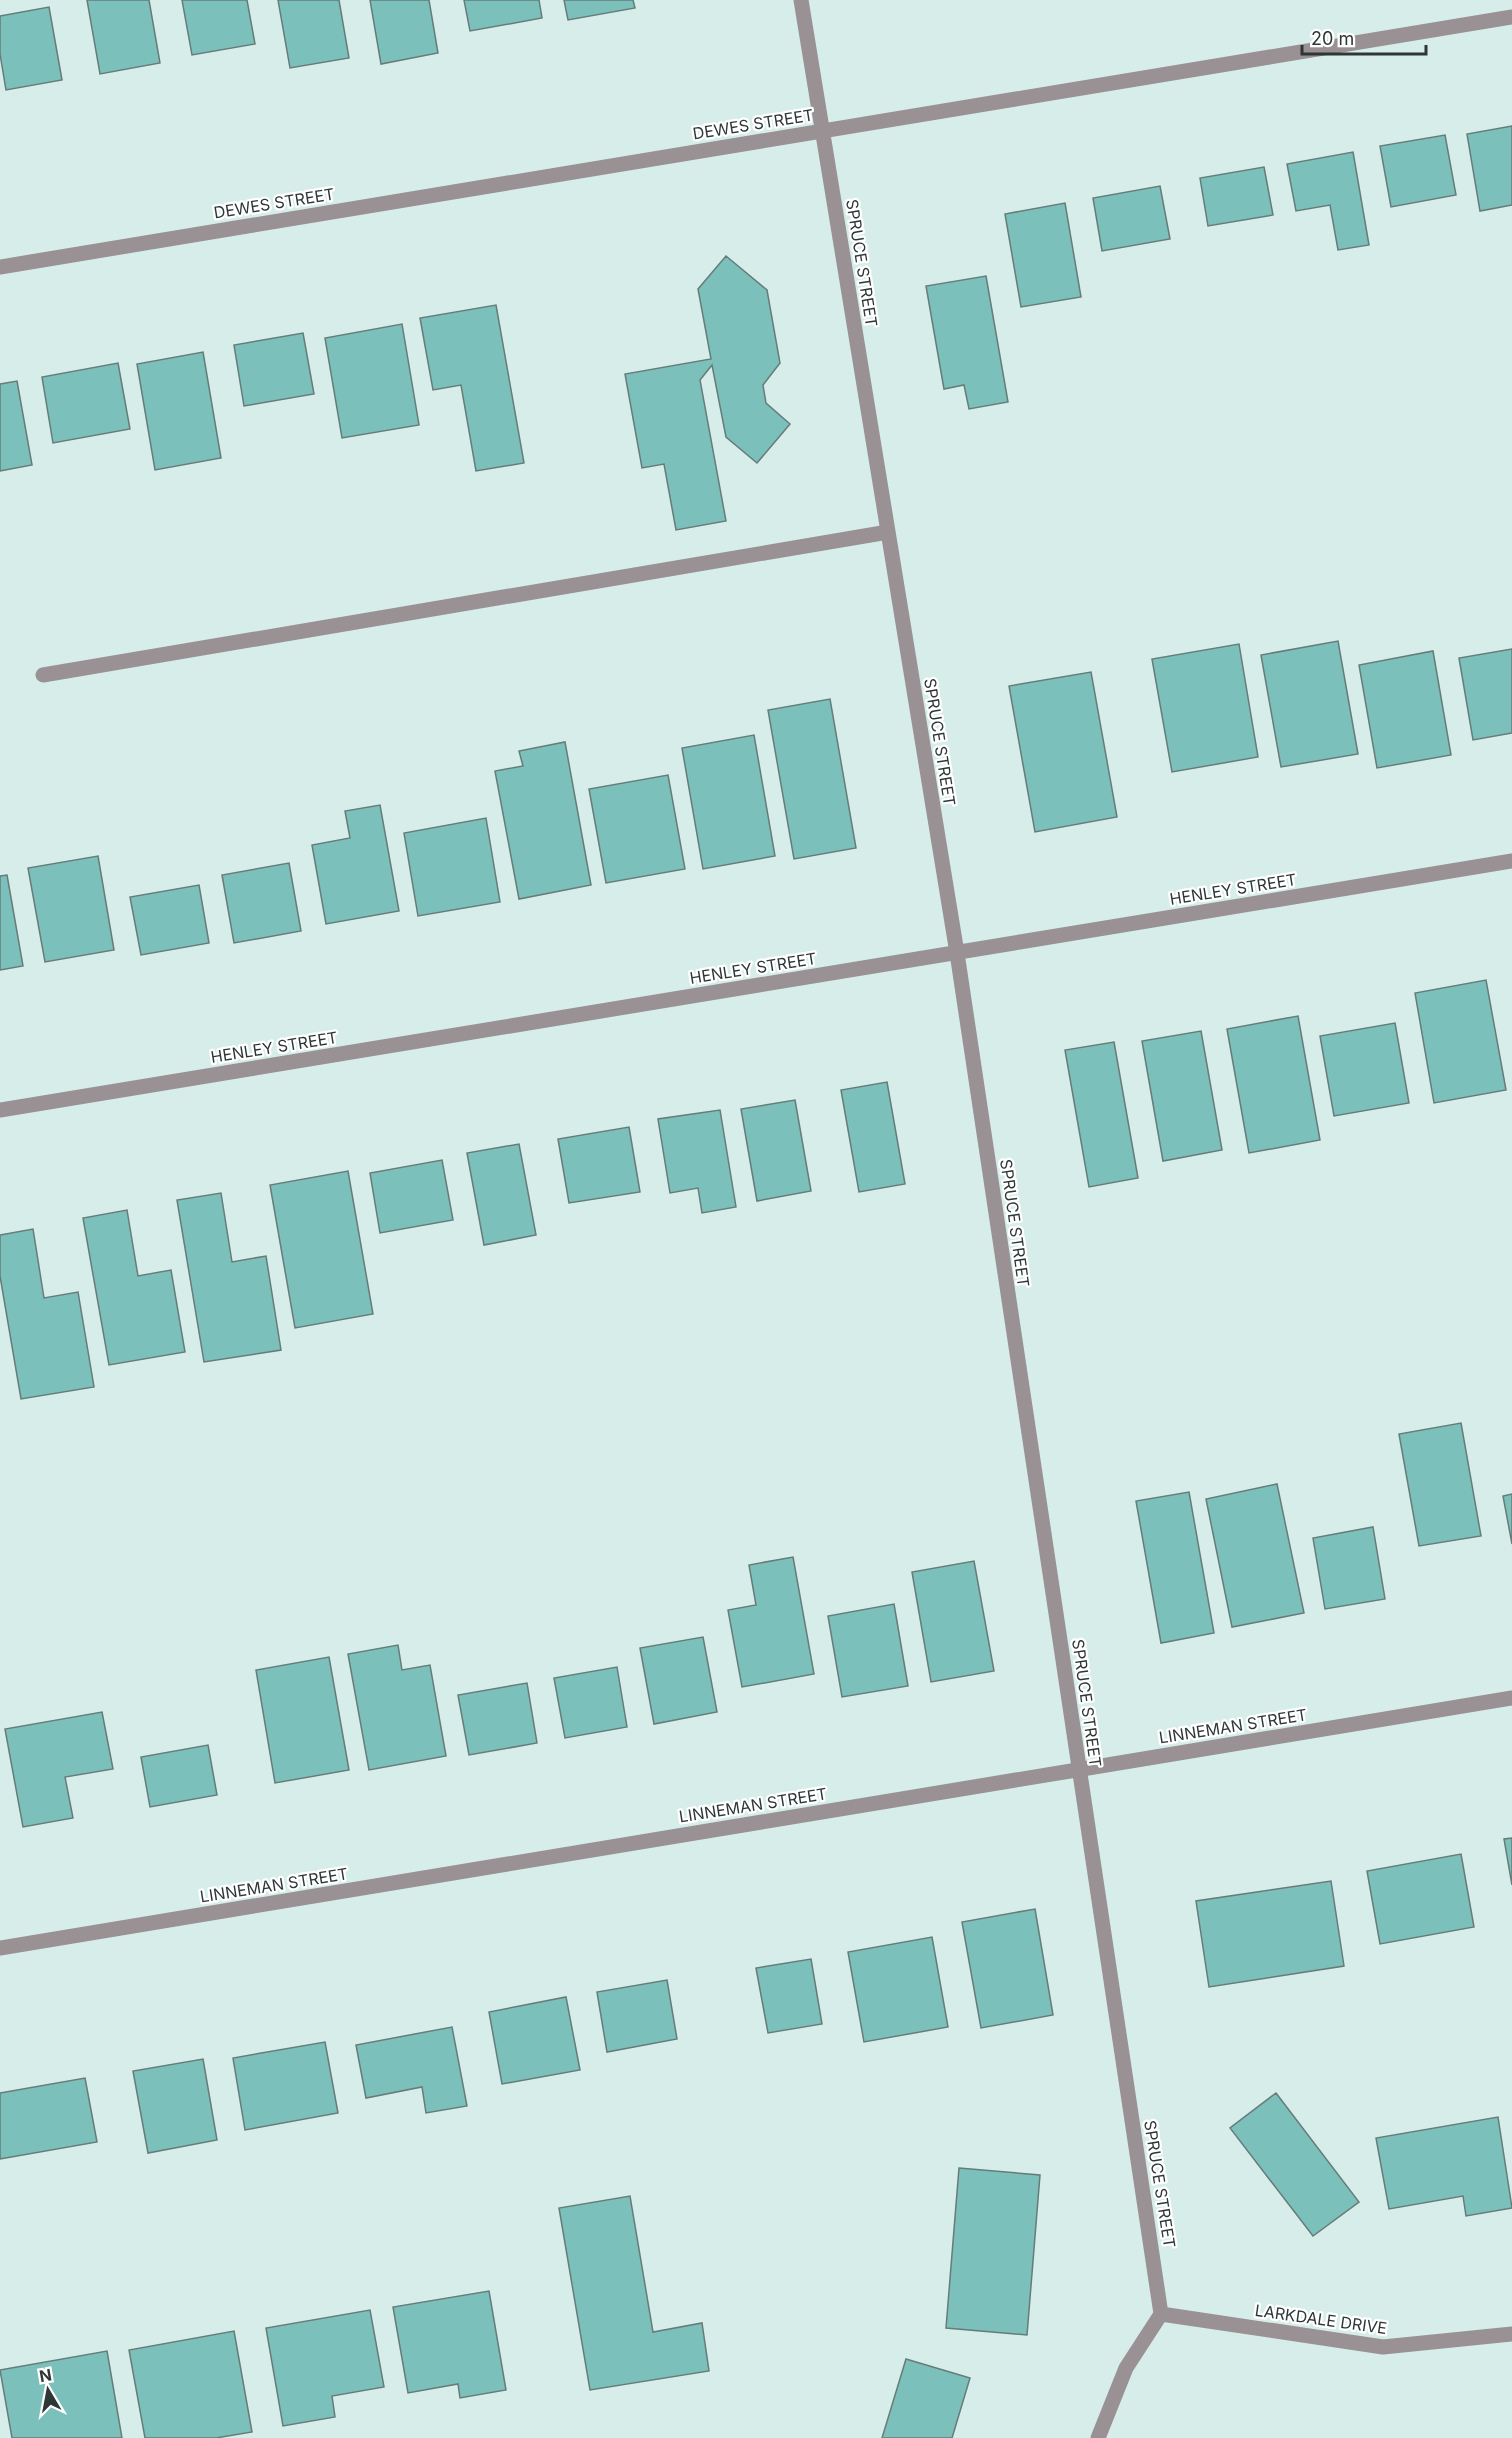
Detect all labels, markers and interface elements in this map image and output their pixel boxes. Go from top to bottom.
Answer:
scale bar [1302,18,1426,56]
text: 20 m [1311,28,1354,49]
street label: DEWES STREET [691,105,815,143]
street label: DEWES STREET [212,184,336,222]
street label: SPRUCE STREET [842,198,882,328]
street label: SPRUCE STREET [920,677,960,807]
street label: HENLEY STREET [1168,869,1298,909]
street label: HENLEY STREET [688,948,818,988]
street label: HENLEY STREET [209,1027,339,1067]
street label: SPRUCE STREET [996,1158,1034,1288]
street label: SPRUCE STREET [1068,1638,1106,1768]
street label: LINNEMAN STREET [1158,1704,1308,1748]
street label: LINNEMAN STREET [678,1783,828,1827]
street label: LINNEMAN STREET [199,1863,349,1907]
street label: SPRUCE STREET [1140,2119,1180,2249]
street label: LARKDALE DRIVE [1254,2300,1388,2338]
north arrow [18,2360,78,2420]
text: N [38,2364,53,2386]

